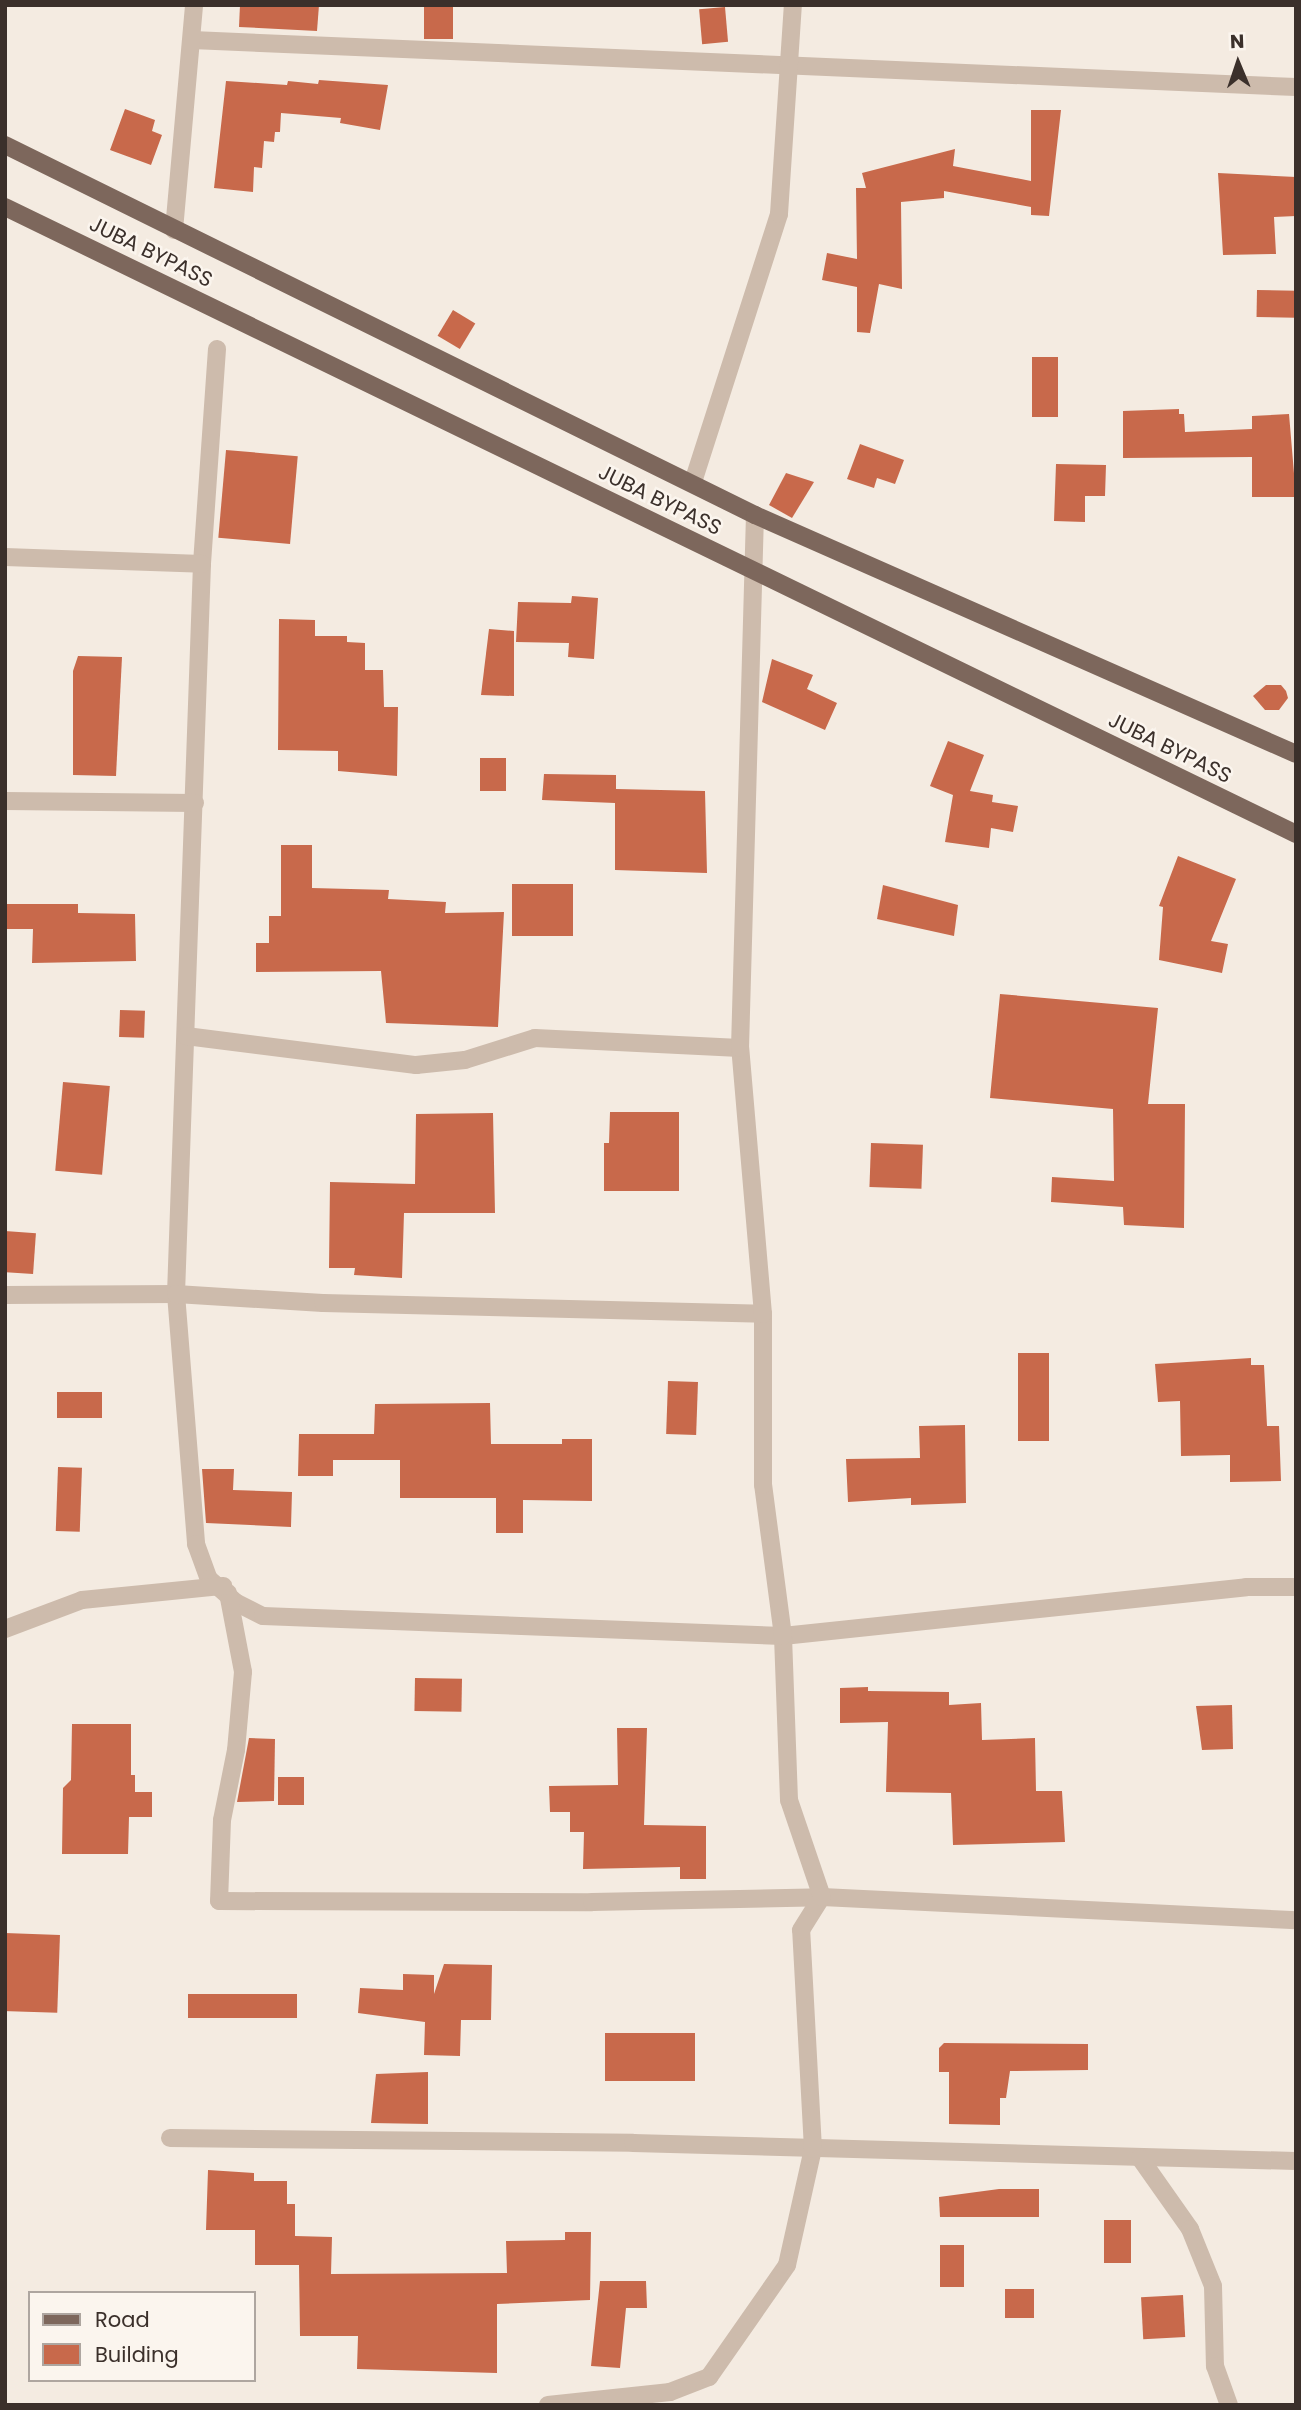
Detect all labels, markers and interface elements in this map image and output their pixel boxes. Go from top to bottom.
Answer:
north arrow [1203,28,1273,98]
text: N [1230,28,1245,55]
street label: JUBA BYPASS [85,211,217,293]
street label: JUBA BYPASS [594,459,726,541]
street label: JUBA BYPASS [1104,707,1236,789]
legend [28,2291,256,2382]
text: Road [95,2305,150,2334]
text: Building [95,2340,179,2369]

